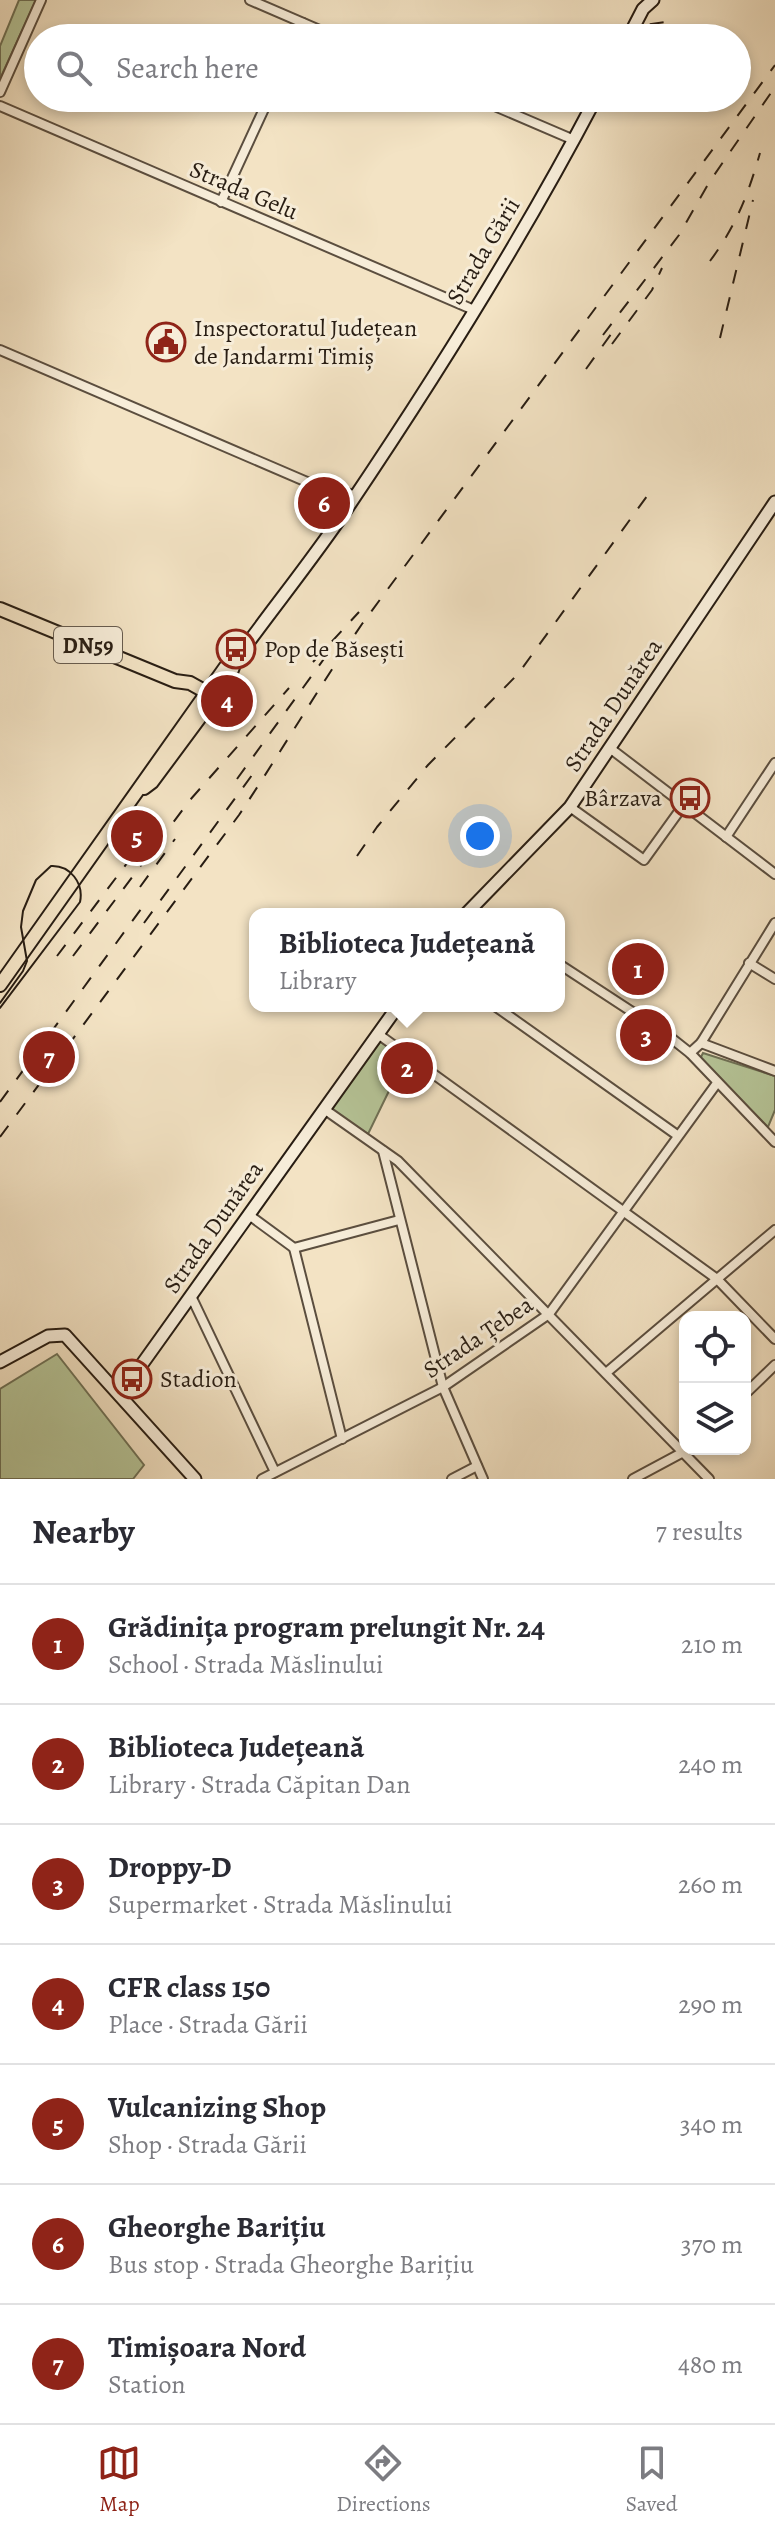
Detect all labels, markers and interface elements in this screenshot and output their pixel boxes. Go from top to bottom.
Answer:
search box [24,24,751,112]
icon: search [52,46,96,90]
text: Search here [116,48,259,88]
street label: Strada Gelu [185,153,303,227]
street label: Strada Gării [439,192,527,310]
place label: Inspectoratul Județean de Jandarmi Timiș [194,312,417,372]
public building icon: Inspectoratul Județean de Jandarmi Timiș [145,321,187,363]
pin: 6 [298,473,350,533]
road number: DN59 [54,627,122,663]
bus stop icon: Pop de Băsești [215,628,257,670]
street label: Strada Dunărea [556,631,670,778]
place label: Pop de Băsești [264,633,404,665]
pin: 4 [201,671,253,731]
bus stop icon: Bârzava [669,777,711,819]
place label: Bârzava [584,782,663,814]
pin: 5 [111,806,163,866]
your location [460,816,500,856]
popup [249,908,565,1012]
text: Biblioteca Județeană [279,923,535,963]
pin: 1 [612,939,664,999]
text: Library [279,963,356,998]
pin: 3 [620,1005,672,1065]
pin: 7 [23,1027,75,1087]
pin: 2 [381,1038,433,1098]
street label: Strada Dunărea [156,1154,271,1300]
street label: Strada Țebea [417,1288,540,1386]
map controls [679,1311,751,1455]
button: locate [679,1311,751,1383]
bus stop icon: Stadion [111,1358,153,1400]
place label: Stadion [160,1363,237,1395]
button: layers [679,1383,751,1455]
text: Nearby [32,1508,135,1555]
text: 7 results [656,1514,743,1549]
text: Grădinița program prelungit Nr. 24 [108,1607,545,1647]
text: 1 [53,1627,63,1662]
text: 210 m [681,1627,743,1662]
text: School · Strada Măslinului [108,1647,383,1682]
text: Biblioteca Județeană [108,1727,364,1767]
text: 2 [52,1747,64,1782]
text: 240 m [678,1747,743,1782]
text: Library · Strada Căpitan Dan [108,1767,411,1802]
text: Droppy-D [108,1847,232,1887]
text: 3 [52,1867,64,1902]
text: 260 m [678,1867,743,1902]
text: Supermarket · Strada Măslinului [108,1887,452,1922]
text: CFR class 150 [108,1967,270,2007]
text: 4 [52,1987,64,2022]
text: 290 m [678,1987,743,2022]
text: Place · Strada Gării [108,2007,308,2042]
text: Vulcanizing Shop [108,2087,326,2127]
text: 5 [52,2107,64,2142]
text: 340 m [680,2107,743,2142]
text: Shop · Strada Gării [108,2127,307,2162]
text: Gheorghe Barițiu [108,2207,325,2247]
text: 6 [52,2227,64,2262]
text: 370 m [681,2227,743,2262]
text: Bus stop · Strada Gheorghe Barițiu [108,2247,474,2282]
text: Timișoara Nord [108,2327,306,2367]
text: 7 [52,2347,64,2382]
text: 480 m [678,2347,743,2382]
text: Station [108,2367,186,2402]
tab: Map [97,2441,141,2519]
tab: Directions [336,2441,431,2519]
tab: Saved [625,2441,678,2519]

